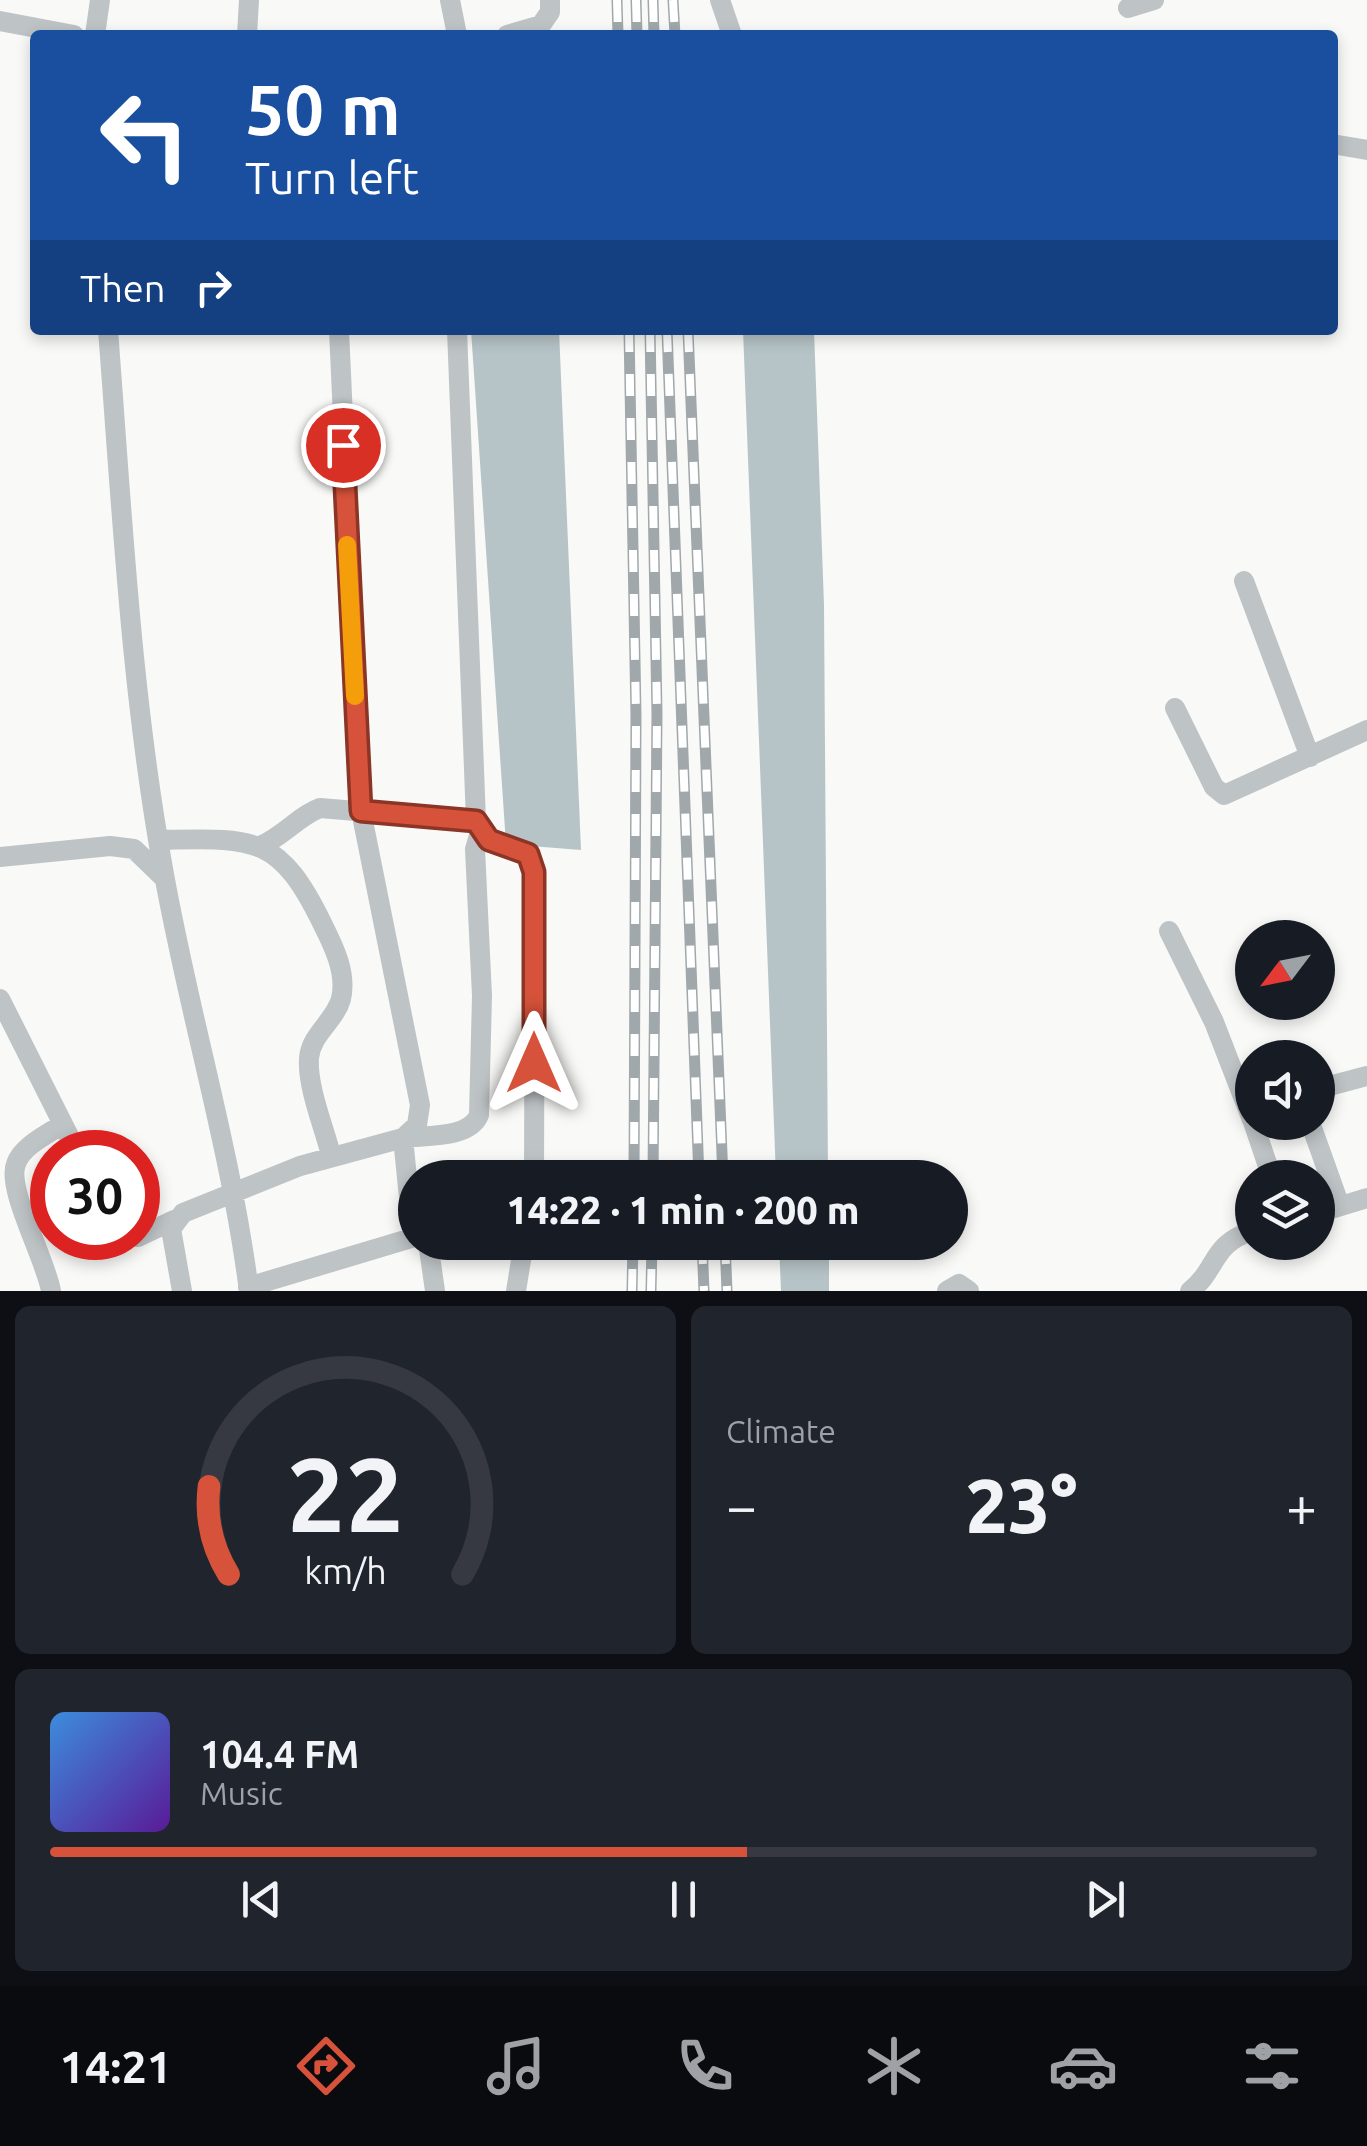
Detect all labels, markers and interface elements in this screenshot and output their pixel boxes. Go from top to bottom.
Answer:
icon: left [80,70,210,200]
text: 50 m [245,70,401,148]
text: Turn left [245,152,419,203]
icon: right [186,260,241,315]
text: Then [80,267,166,309]
pin [301,403,386,488]
icon: arrive [316,418,371,473]
north arrow [1235,920,1335,1020]
map controls [1235,920,1335,1260]
position arrow [482,1011,586,1115]
button: sound [1235,1040,1335,1140]
speed limit sign: 30 [30,1130,160,1260]
button: layers [1235,1160,1335,1260]
text: 14:22 · 1 min · 200 m [506,1189,860,1231]
text: Climate [726,1413,836,1449]
text: 22 [287,1435,404,1552]
text: 23° [966,1463,1077,1547]
text: − [726,1475,757,1536]
text: + [1286,1475,1317,1536]
text: km/h [304,1551,387,1591]
text: 104.4 FM [200,1733,359,1775]
text: Music [200,1775,283,1811]
icon: previous [234,1872,289,1927]
icon: pause [656,1872,711,1927]
icon: next [1078,1872,1133,1927]
icon: directions [291,2031,361,2101]
icon: music [481,2031,551,2101]
icon: phone [670,2031,740,2101]
icon: climate [859,2031,929,2101]
icon: car [1048,2031,1118,2101]
icon: filters [1237,2031,1307,2101]
text: 14:21 [60,2041,172,2092]

